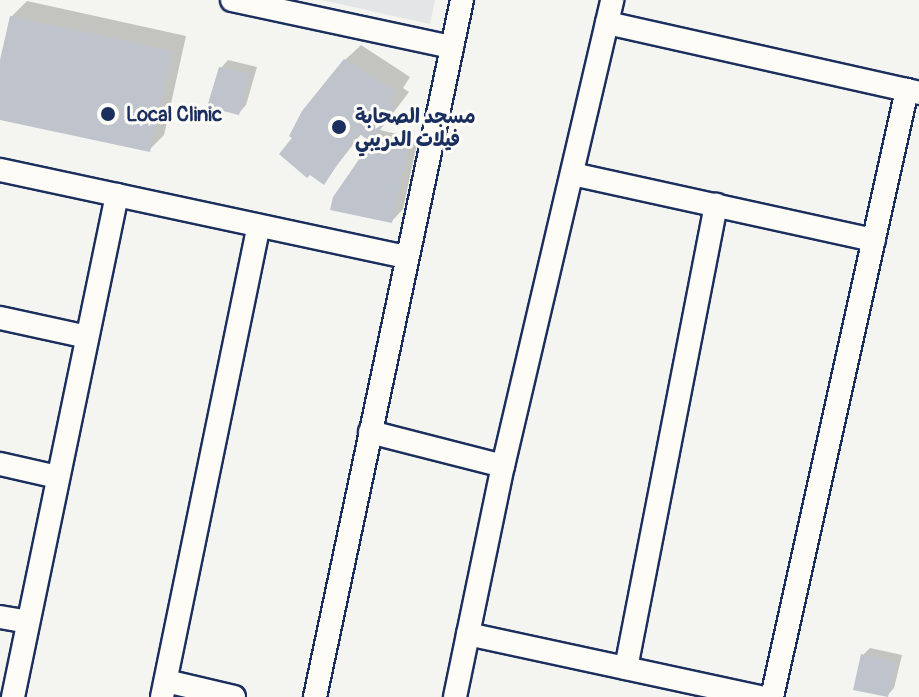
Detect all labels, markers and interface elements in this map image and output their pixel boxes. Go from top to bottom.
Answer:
place label: Local Clinic [126,102,222,126]
marker: Local Clinic [97,103,119,125]
place label: مسجد الصحابة فيلات الدريبي [355,104,476,151]
marker: مسجد الصحابة فيلات الدريبي [330,118,348,136]

